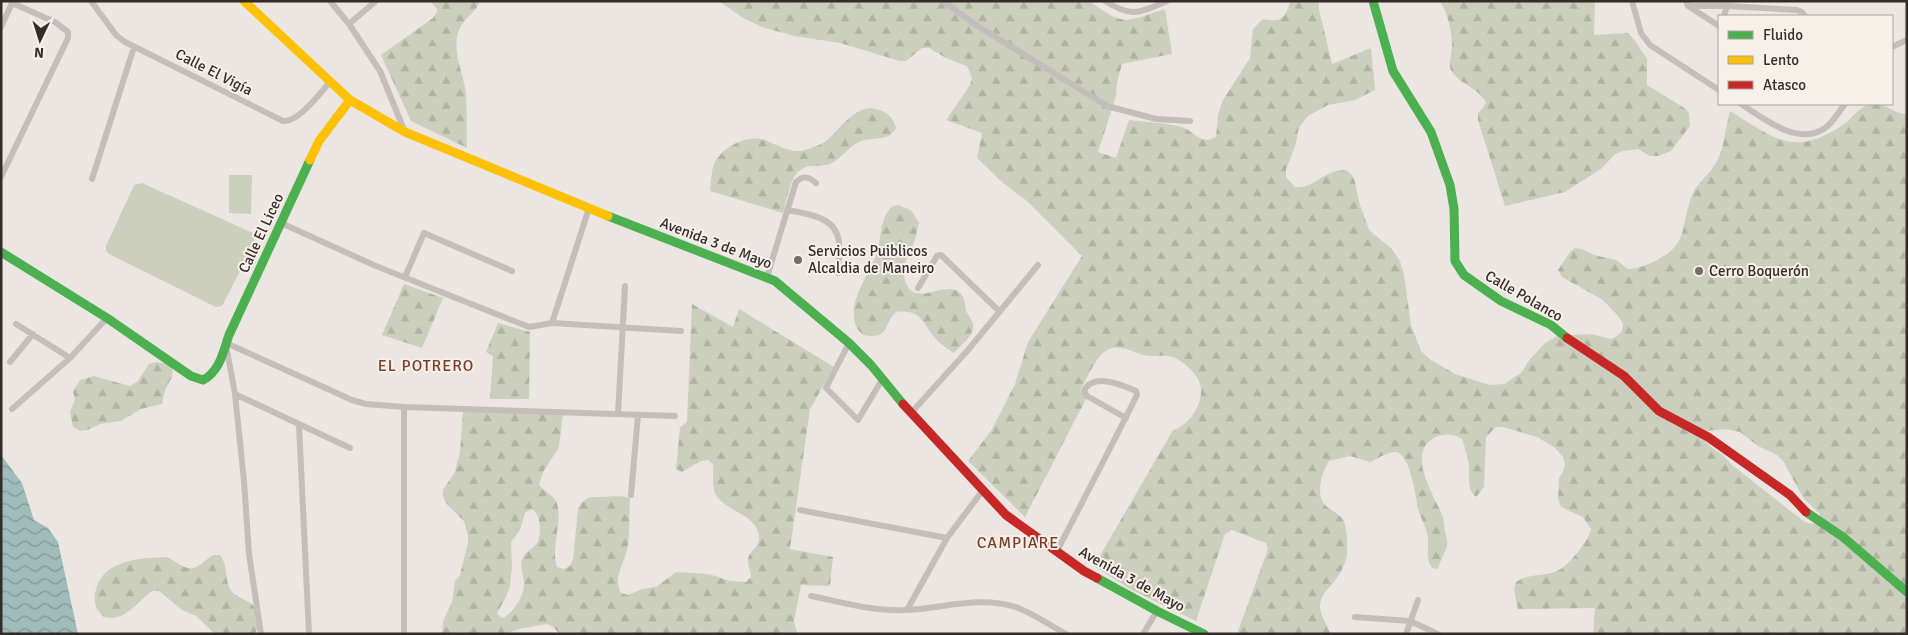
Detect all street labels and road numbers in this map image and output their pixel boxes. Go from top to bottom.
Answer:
street label: Calle El Vigía [172,45,256,99]
street label: Calle El Liceo [235,190,287,276]
street label: Avenida 3 de Mayo [657,213,775,273]
street label: Calle Polanco [1482,267,1566,326]
street label: Avenida 3 de Mayo [1076,542,1188,616]

